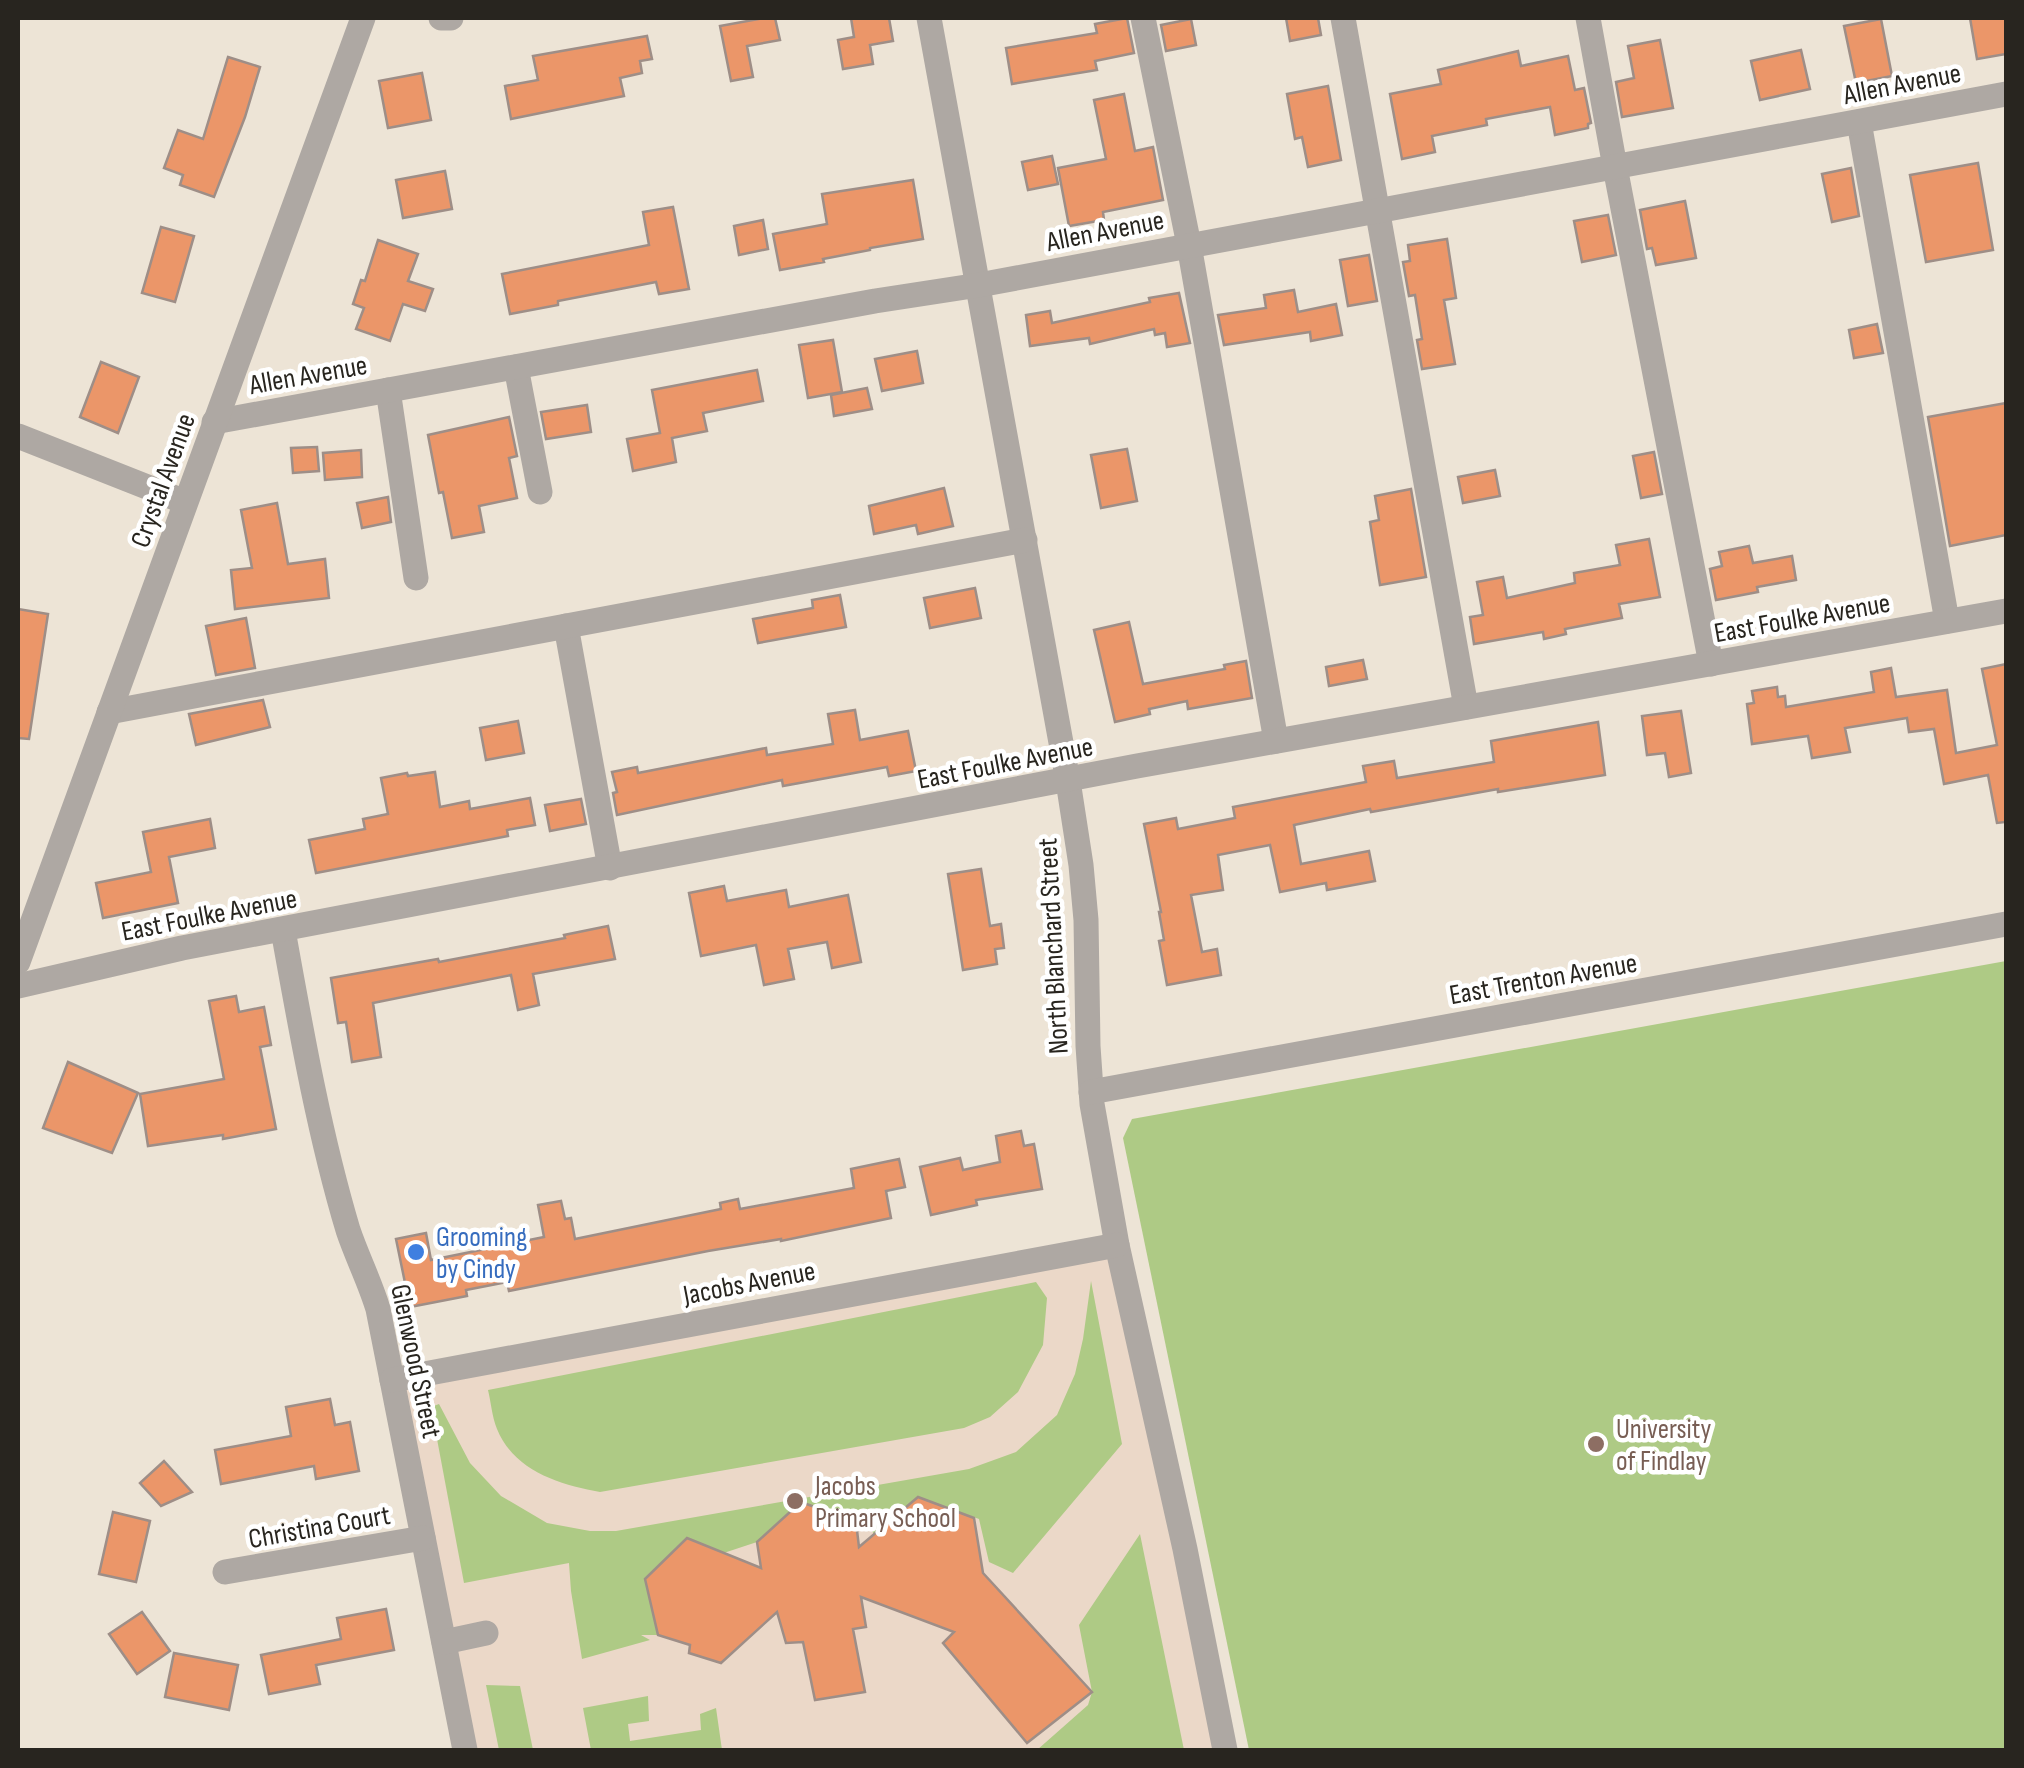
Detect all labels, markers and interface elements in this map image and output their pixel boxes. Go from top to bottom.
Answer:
street label: Allen Avenue [1840,57,1964,112]
street label: Allen Avenue [1043,204,1167,259]
street label: Allen Avenue [246,349,370,402]
street label: Crystal Avenue [124,409,203,552]
street label: East Foulke Avenue [1712,587,1893,650]
street label: East Foulke Avenue [915,730,1096,797]
street label: North Blanchard Street [1031,837,1076,1055]
street label: East Foulke Avenue [119,882,300,949]
street label: East Trenton Avenue [1447,947,1640,1012]
place label: Grooming by Cindy [436,1221,527,1286]
marker: Grooming by Cindy [405,1241,427,1263]
street label: Jacobs Avenue [679,1255,818,1313]
street label: Glenwood Street [383,1281,448,1441]
place label: University of Findlay [1616,1413,1711,1478]
marker: University of Findlay [1585,1433,1607,1455]
place label: Jacobs Primary School [814,1470,956,1535]
marker: Jacobs Primary School [784,1490,806,1512]
street label: Christina Court [246,1499,393,1556]

